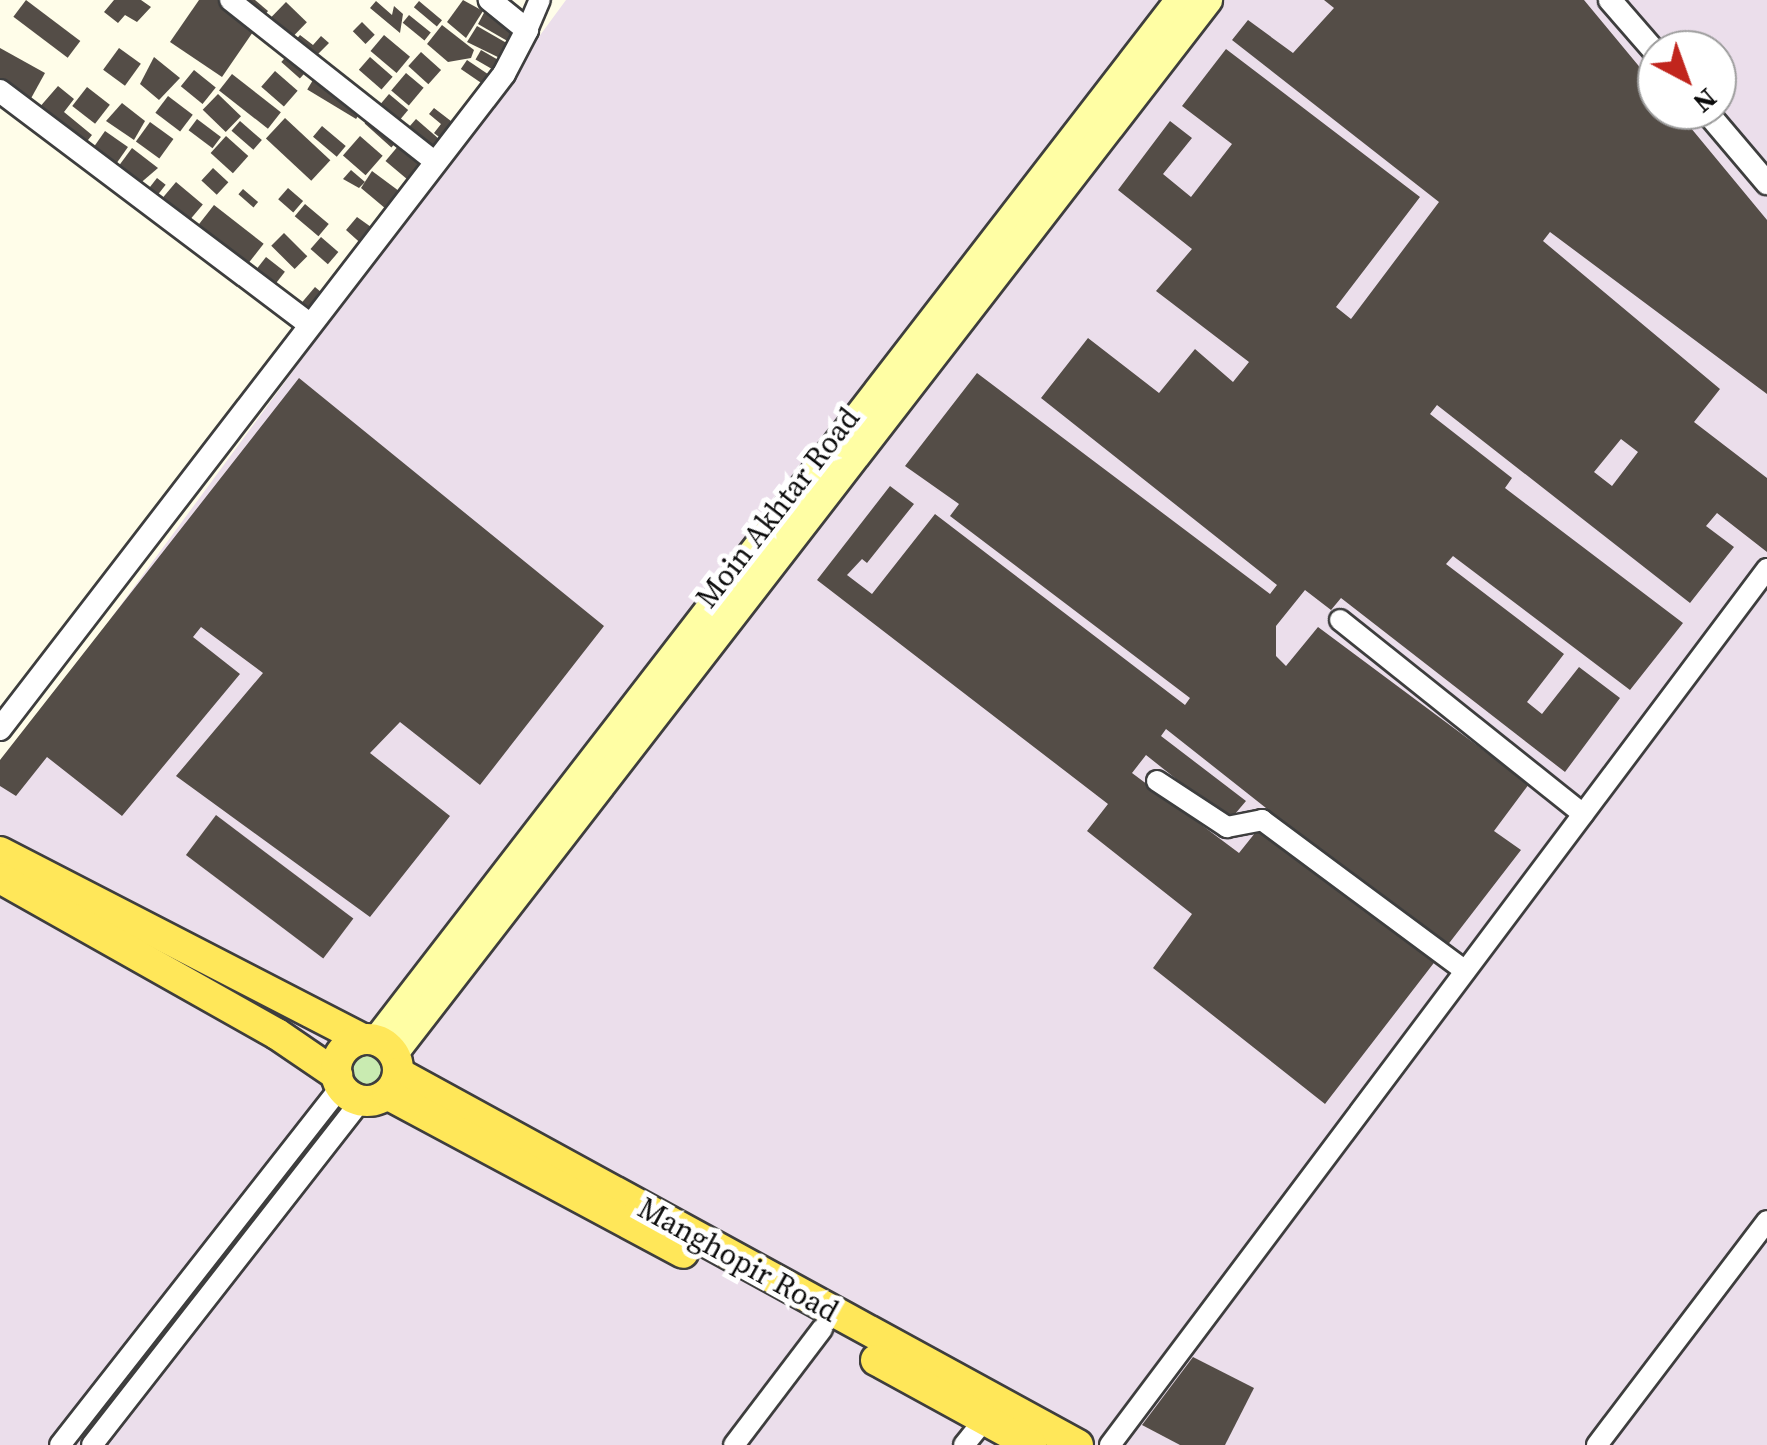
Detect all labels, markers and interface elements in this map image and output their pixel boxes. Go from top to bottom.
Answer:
north arrow [1637,30,1737,130]
text: N [1685,80,1726,122]
street label: Moin Akhtar Road [689,401,867,615]
street label: Manghopir Road [632,1190,844,1330]

